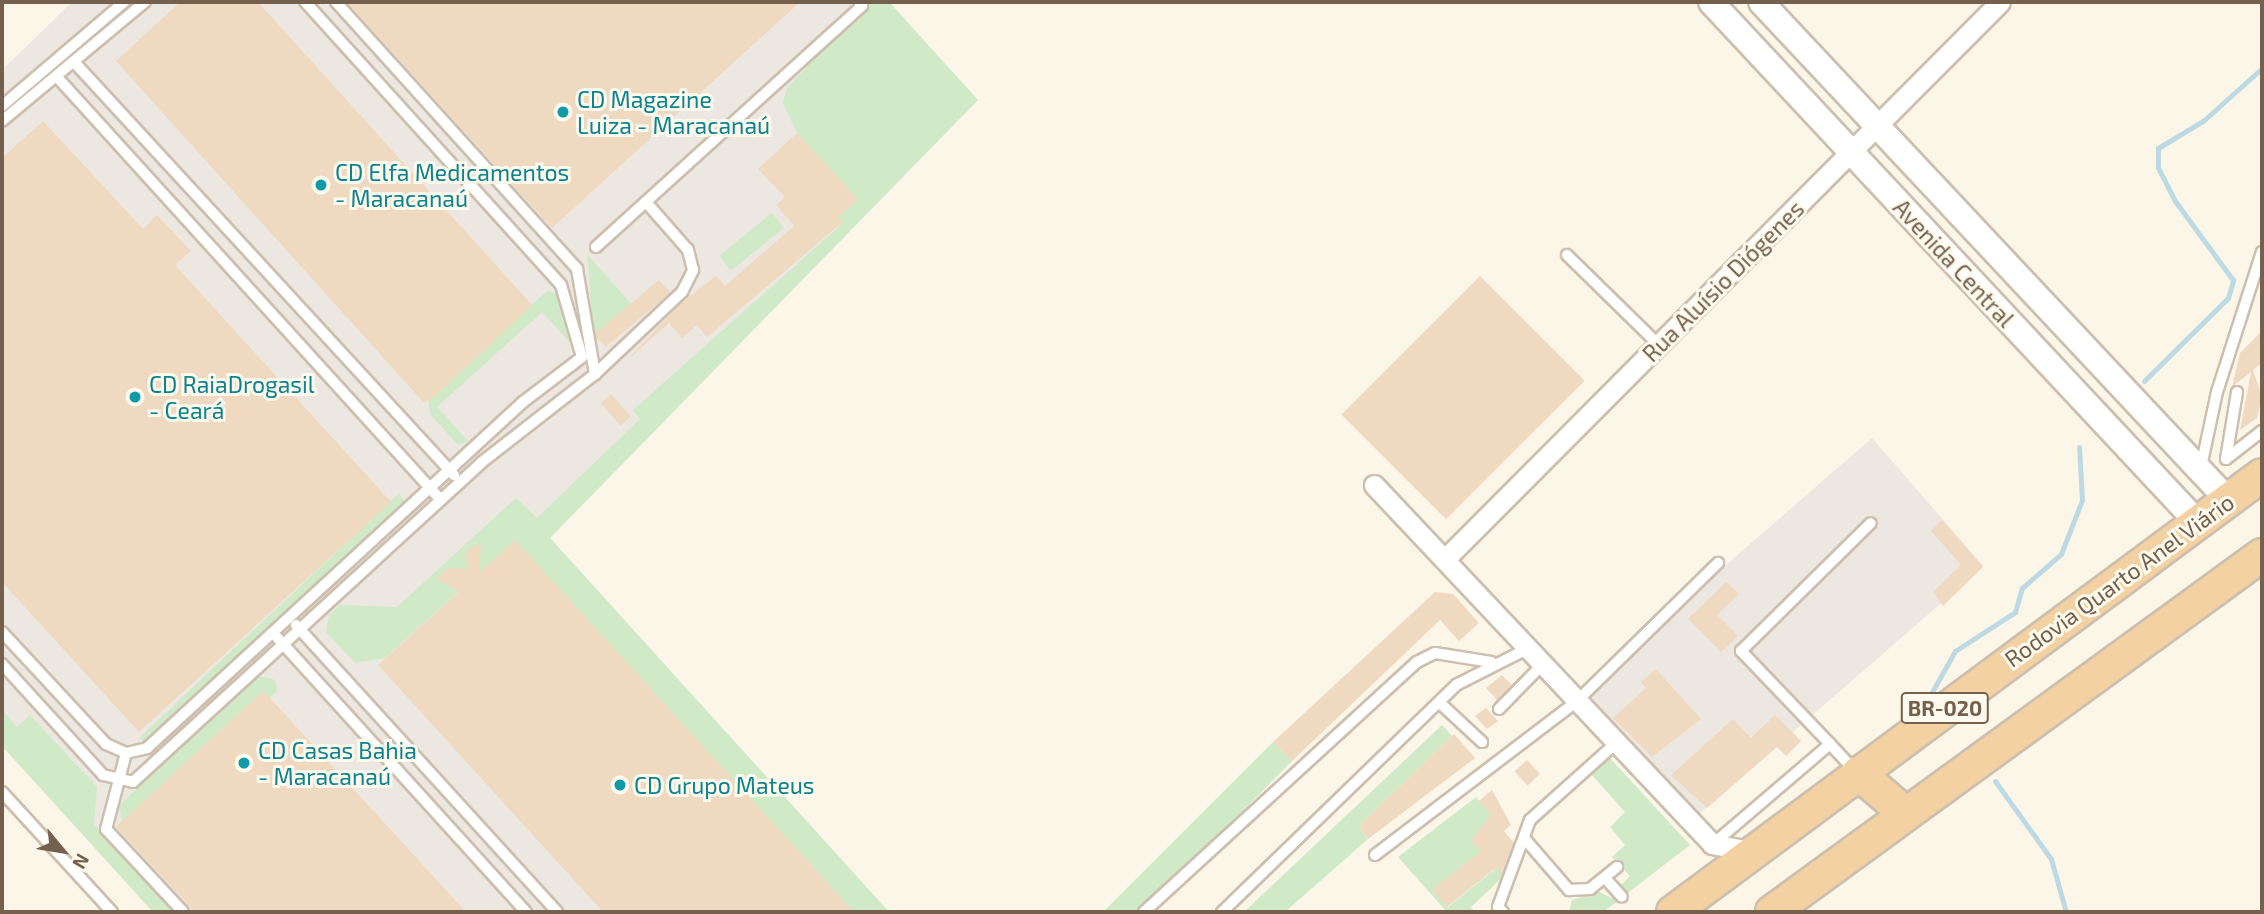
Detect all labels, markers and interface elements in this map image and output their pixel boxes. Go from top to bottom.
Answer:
place label: CD Magazine Luiza - Maracanaú [577,85,770,139]
marker: CD Magazine Luiza - Maracanaú [555,104,571,120]
place label: CD Elfa Medicamentos - Maracanaú [335,158,569,212]
marker: CD Elfa Medicamentos - Maracanaú [313,177,329,193]
street label: Avenida Central [1888,193,2020,333]
street label: Rua Aluísio Diógenes [1636,194,1810,368]
place label: CD RaiaDrogasil - Ceará [149,370,315,424]
marker: CD RaiaDrogasil - Ceará [127,389,143,405]
street label: Rodovia Quarto Anel Viário [1998,487,2240,673]
road number: BR-020 [1899,690,1990,726]
place label: CD Casas Bahia - Maracanaú [258,736,417,790]
marker: CD Casas Bahia - Maracanaú [236,755,252,771]
place label: CD Grupo Mateus [634,771,815,799]
marker: CD Grupo Mateus [612,777,628,793]
north arrow [28,816,98,886]
text: N [68,850,95,873]

